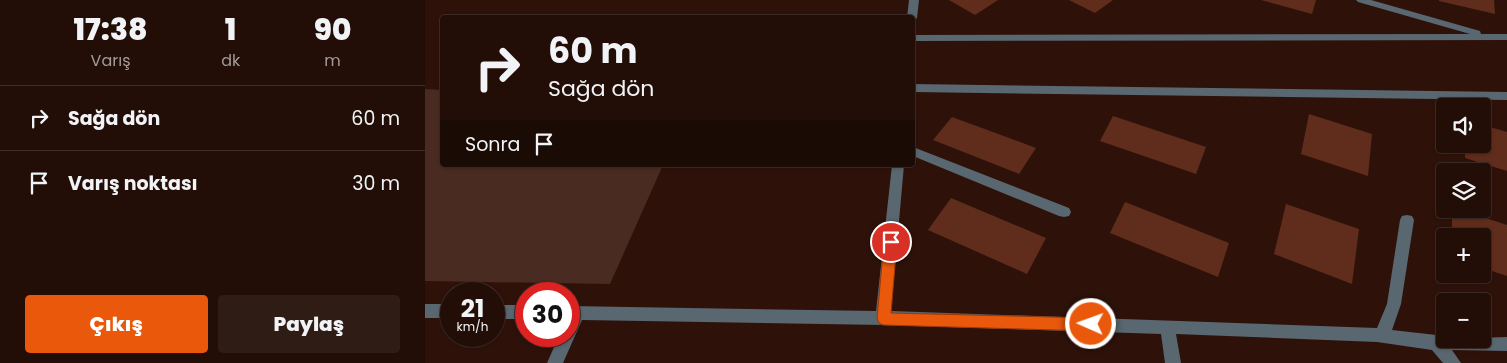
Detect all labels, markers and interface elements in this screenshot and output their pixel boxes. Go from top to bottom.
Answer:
text: 17:38 [73,8,148,51]
text: 1 [225,8,236,51]
text: 90 [314,8,352,51]
text: 60 m [548,26,638,75]
icon: right [465,35,530,100]
text: Varış [91,49,131,72]
text: dk [221,49,240,72]
text: m [324,49,341,72]
text: Sağa dön [548,73,654,104]
map controls [1436,98,1491,348]
button: sound [1436,98,1491,153]
icon: right [25,104,53,132]
text: Sağa dön [68,105,160,132]
text: 60 m [351,105,400,132]
icon: arrive [530,130,558,158]
text: Sonra [465,131,520,158]
button: layers [1436,163,1491,218]
icon: arrive [25,169,53,197]
text: Varış noktası [68,170,198,197]
text: 30 m [352,170,400,197]
pin [870,221,912,263]
icon: arrive [877,228,905,256]
button: + [1436,228,1491,283]
speed limit sign: 30 [515,282,580,347]
text: 21 [461,291,484,326]
button: − [1436,293,1491,348]
button: Çıkış [25,295,208,353]
button: Paylaş [218,295,400,353]
position arrow [1064,297,1116,349]
text: km/h [457,318,488,335]

